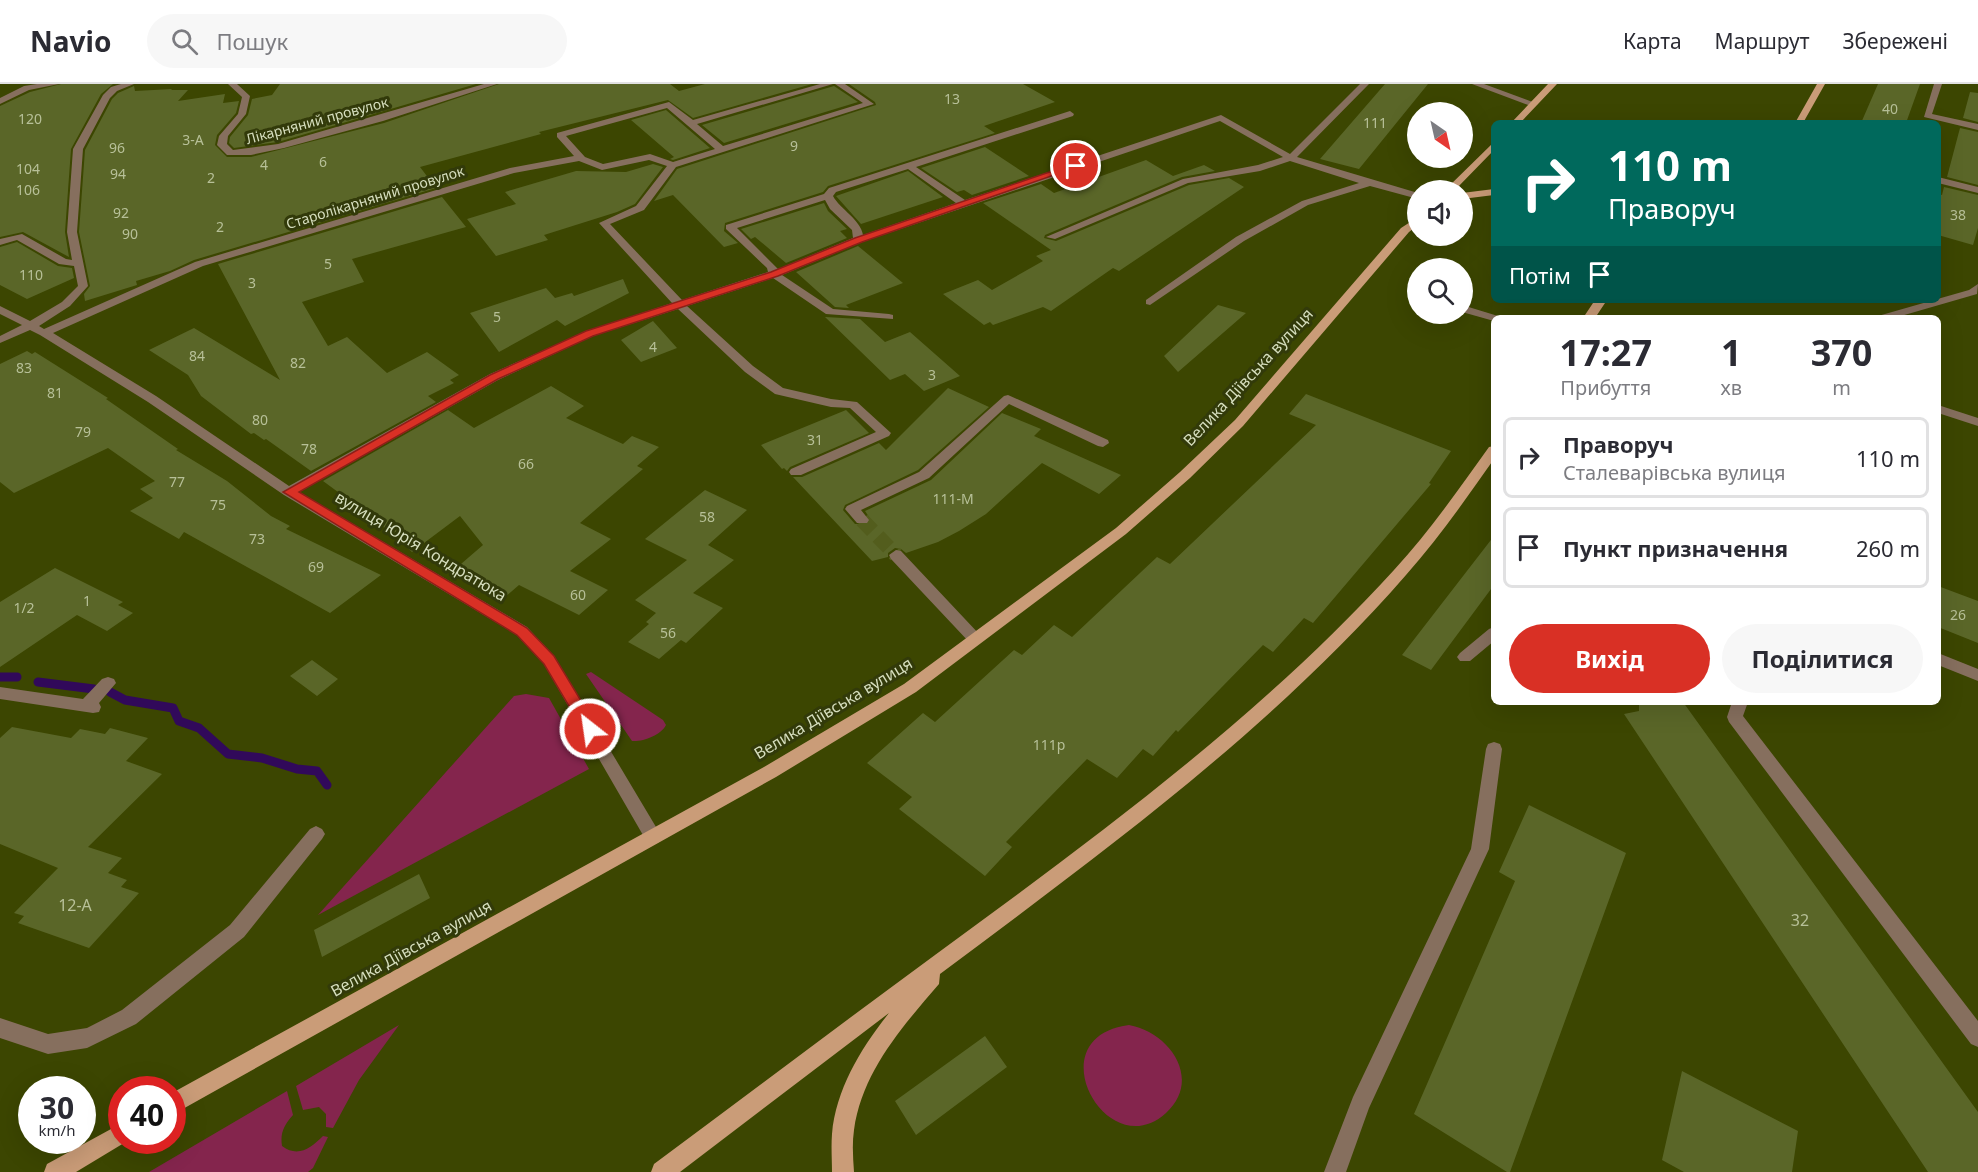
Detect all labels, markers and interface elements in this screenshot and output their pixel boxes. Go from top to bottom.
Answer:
search box [147,14,567,68]
text: Navio [30,22,111,60]
icon: search [168,25,201,58]
text: Пошук [216,26,288,56]
text: Карта [1623,27,1682,55]
text: Маршрут [1715,27,1809,55]
text: Збережені [1842,27,1948,55]
house number: 13 [944,89,960,108]
street label: Лікарняний провулок [244,92,391,148]
house number: 40 [1882,99,1898,118]
north arrow [1407,102,1473,168]
map controls [1407,102,1473,324]
house number: 120 [18,109,42,128]
house number: 111 [1363,113,1387,132]
house number: 3-А [182,130,204,149]
house number: 9 [790,136,798,155]
text: 110 m [1608,136,1732,193]
house number: 96 [109,138,125,157]
pin [1050,140,1101,191]
icon: right [1509,144,1587,222]
icon: arrive [1059,149,1092,182]
house number: 6 [319,152,327,171]
house number: 4 [260,155,268,174]
house number: 104 [16,159,40,178]
street label: Старолікарняний провулок [284,161,467,233]
house number: 94 [110,164,126,183]
house number: 2 [207,168,215,187]
house number: 106 [16,180,40,199]
button: sound [1407,180,1473,246]
text: Праворуч [1608,190,1736,227]
house number: 92 [113,203,129,222]
house number: 38 [1950,205,1966,224]
house number: 2 [216,217,224,236]
house number: 90 [122,224,138,243]
house number: 5 [324,254,332,273]
button: search [1407,258,1473,324]
icon: arrive [1583,258,1616,291]
text: Потім [1509,260,1571,290]
house number: 110 [19,265,43,284]
house number: 3 [248,273,256,292]
street label: Велика Діївська вулиця [1178,303,1318,451]
house number: 5 [493,307,501,326]
text: 17:27 [1560,328,1652,377]
text: 1 [1721,328,1742,377]
text: 370 [1811,328,1872,377]
house number: 4 [649,337,657,356]
house number: 84 [189,346,205,365]
house number: 82 [290,353,306,372]
house number: 83 [16,358,32,377]
house number: 3 [928,365,936,384]
text: Прибуття [1560,374,1651,401]
text: хв [1721,374,1742,401]
text: m [1832,374,1851,401]
house number: 81 [47,383,63,402]
house number: 80 [252,410,268,429]
house number: 79 [75,422,91,441]
text: Праворуч [1563,429,1674,459]
house number: 31 [807,430,823,449]
house number: 78 [301,439,317,458]
icon: right [1512,441,1545,474]
text: 110 m [1856,443,1920,473]
house number: 66 [518,454,534,473]
text: Сталеварівська вулиця [1563,459,1785,486]
house number: 77 [169,472,185,491]
street label: вулиця Юрія Кондратюка [331,486,511,606]
house number: 111-М [932,489,974,508]
house number: 75 [210,495,226,514]
house number: 58 [699,507,715,526]
house number: 73 [249,529,265,548]
icon: arrive [1512,531,1545,564]
text: Пункт призначення [1563,533,1788,563]
text: 260 m [1856,533,1920,563]
house number: 69 [308,557,324,576]
house number: 60 [570,585,586,604]
house number: 1 [83,591,91,610]
house number: 1/2 [13,598,35,617]
house number: 26 [1950,605,1966,624]
house number: 56 [660,623,676,642]
button: Вихід [1509,624,1710,693]
button: Поділитися [1722,624,1923,693]
street label: Велика Діївська вулиця [750,652,916,764]
position arrow [558,697,622,761]
house number: 111р [1033,735,1065,754]
house number: 12-А [58,894,93,916]
street label: Велика Діївська вулиця [326,894,496,1002]
house number: 32 [1791,909,1809,931]
speed limit sign: 40 [108,1076,186,1154]
text: 30 [40,1087,74,1128]
text: km/h [39,1120,75,1140]

